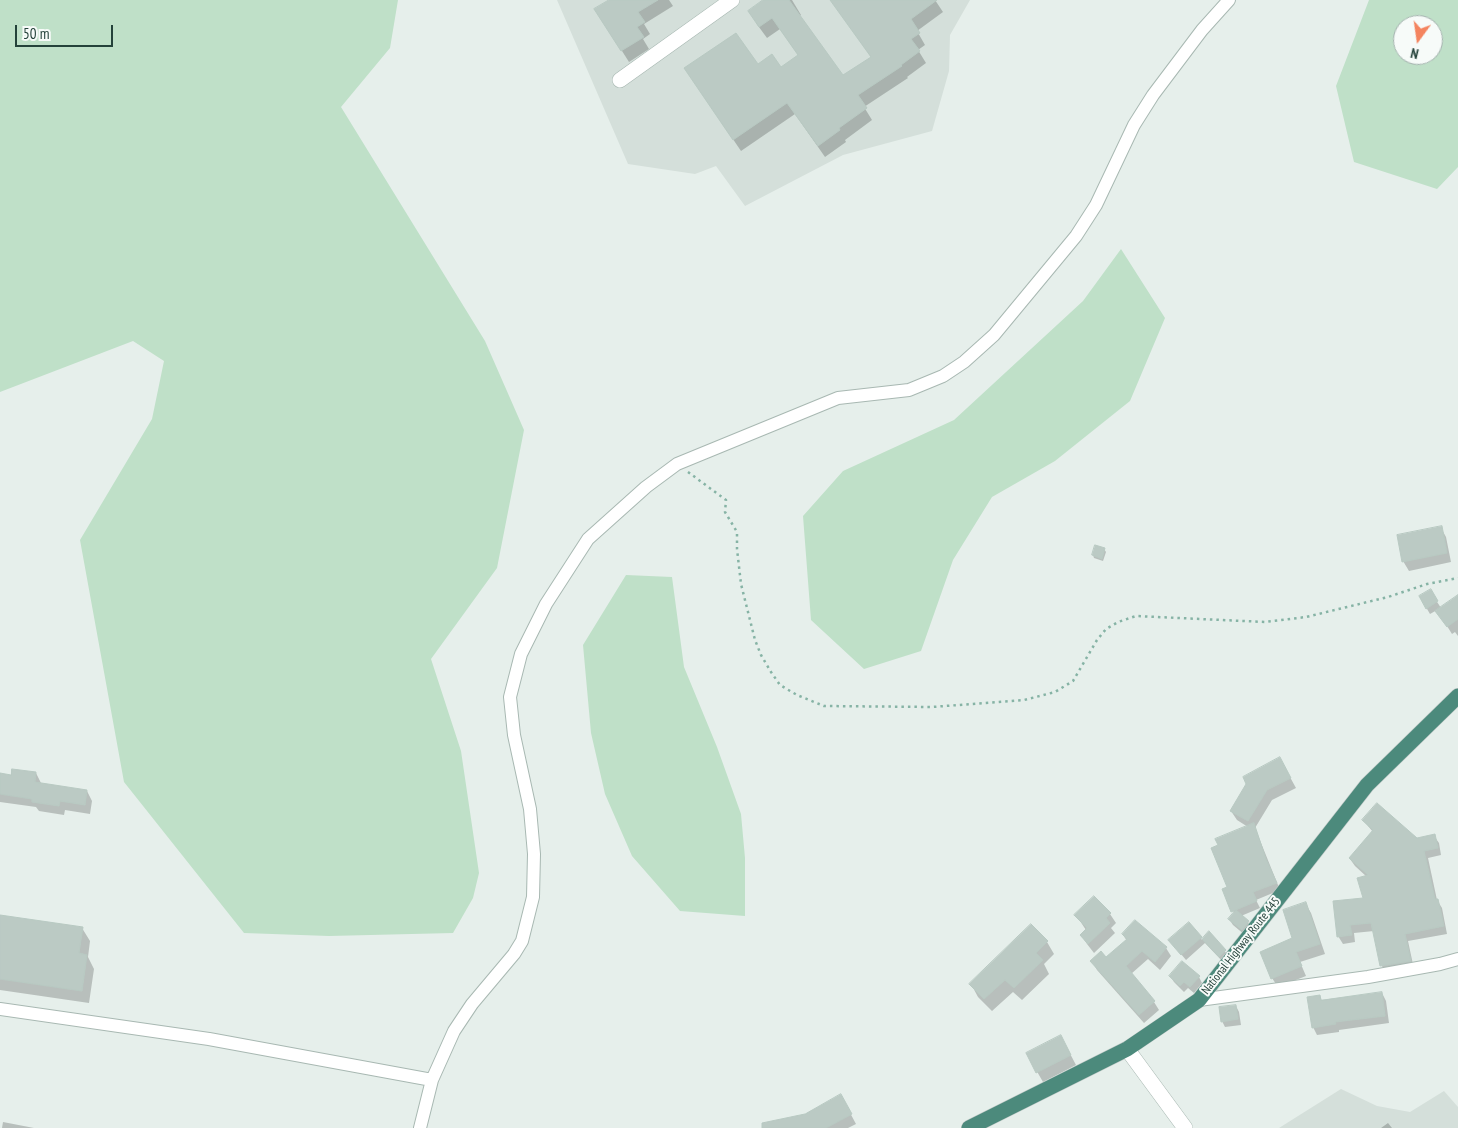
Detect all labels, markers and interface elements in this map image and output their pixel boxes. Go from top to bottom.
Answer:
scale bar [18,15,115,47]
north arrow [1393,15,1443,65]
text: 50 m [23,24,49,43]
text: N [1409,44,1420,63]
street label: National Highway Route 445 [1199,895,1283,997]

